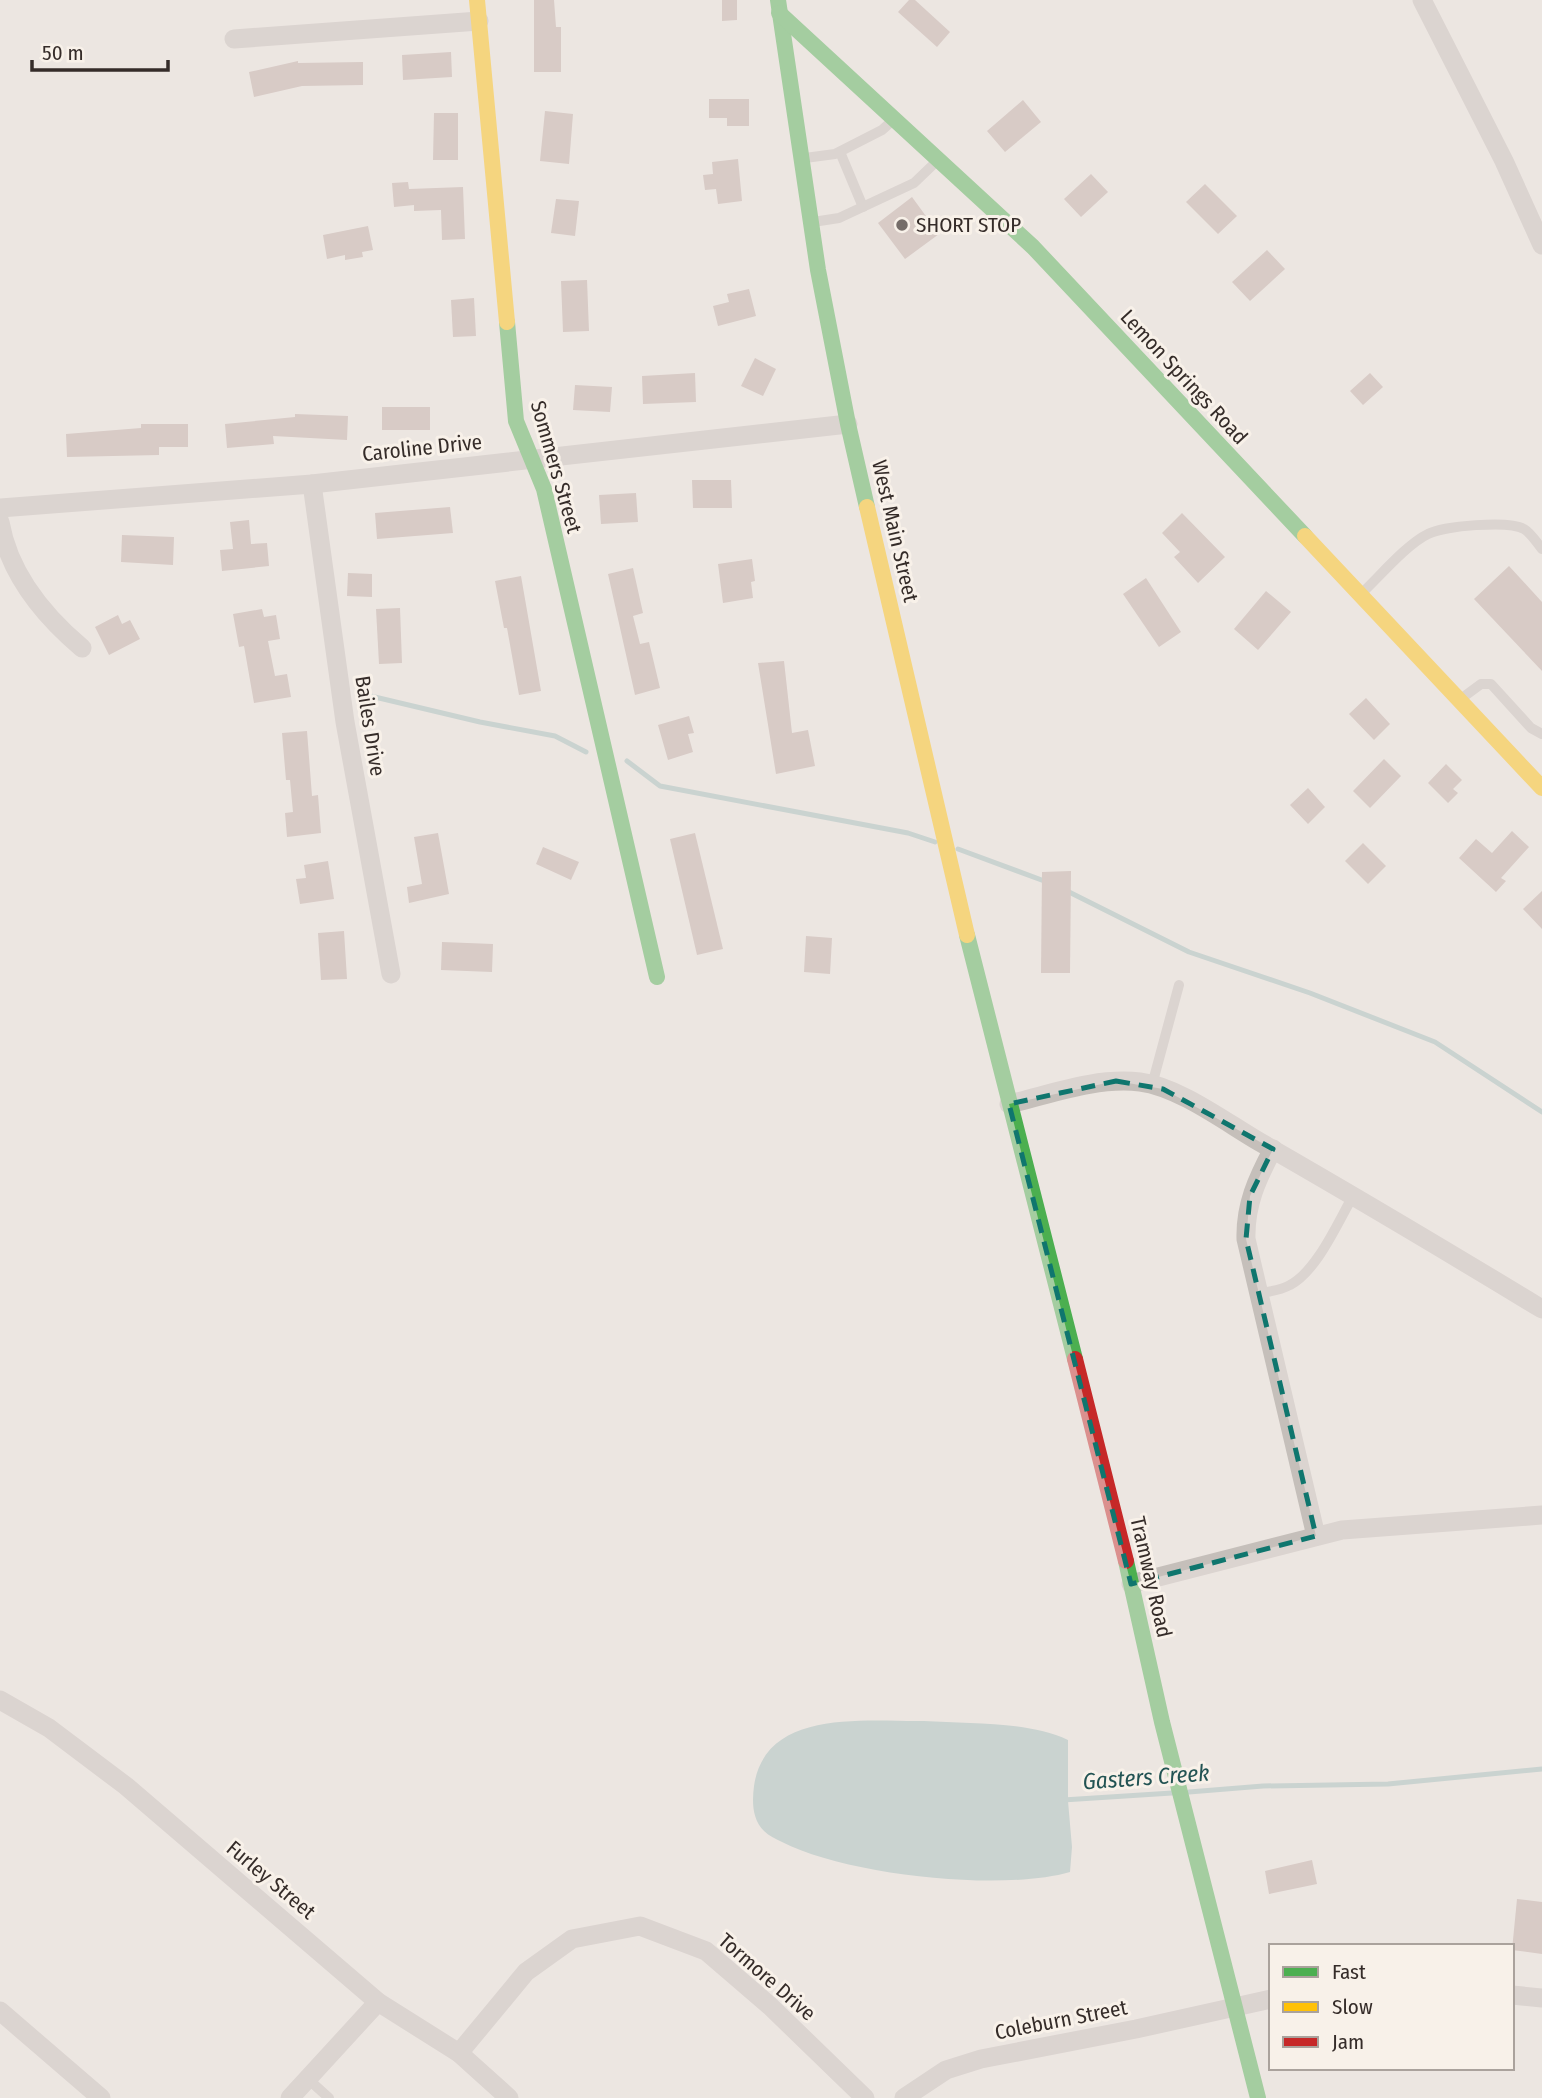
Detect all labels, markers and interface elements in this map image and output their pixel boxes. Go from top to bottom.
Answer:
scale bar [32,28,168,72]
text: 50 m [42,40,84,66]
place label: SHORT STOP [916,212,1021,238]
marker: SHORT STOP [894,217,910,233]
street label: Lemon Springs Road [1115,304,1253,450]
street label: Sommers Street [525,398,587,536]
street label: Caroline Drive [361,429,483,467]
street label: West Main Street [866,458,924,605]
street label: Bailes Drive [349,674,391,778]
street label: Tramway Road [1124,1514,1178,1640]
water label: Gasters Creek [1082,1759,1210,1795]
street label: Furley Street [221,1835,321,1925]
street label: Tormore Drive [713,1928,821,2026]
legend [1269,1944,1514,2070]
text: Fast [1332,1959,1366,1985]
street label: Coleburn Street [993,1994,1129,2046]
text: Slow [1332,1994,1373,2020]
text: Jam [1332,2029,1364,2055]

